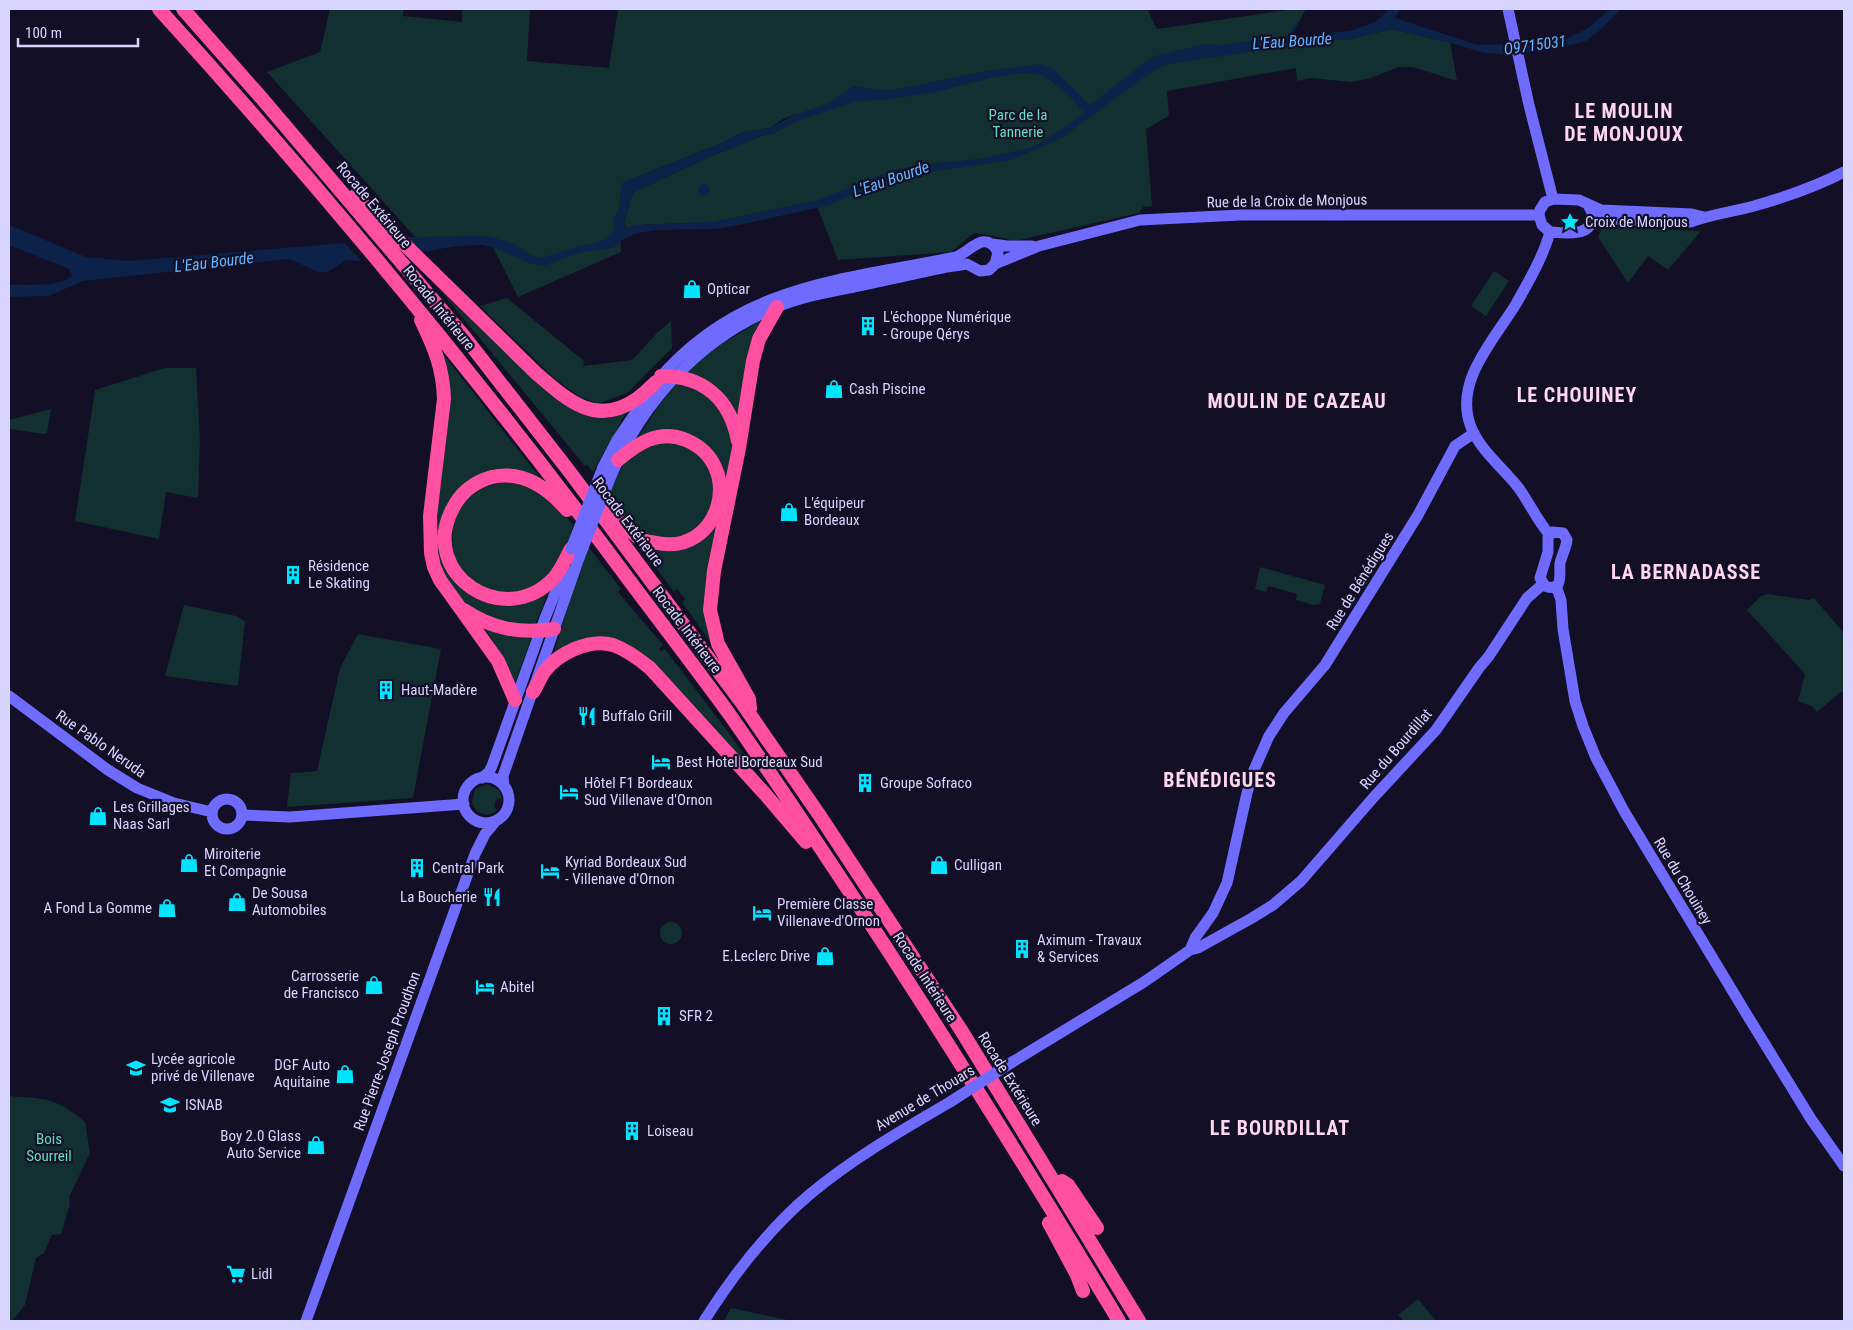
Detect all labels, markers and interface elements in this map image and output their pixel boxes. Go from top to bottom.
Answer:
scale bar [18,15,138,47]
text: 100 m [25,24,62,42]
water label: L'Eau Bourde [1252,29,1332,53]
water label: O9715031 [1502,31,1568,59]
district label: LE MOULIN DE MONJOUX [1564,99,1684,146]
park label: Parc de la Tannerie [989,106,1047,141]
water label: L'Eau Bourde [850,157,932,201]
street label: Rocade Extérieure [333,158,415,252]
street label: Rue de la Croix de Monjous [1207,191,1368,211]
place icon: Croix de Monjous [1559,211,1581,233]
place label: Croix de Monjous [1585,213,1688,231]
water label: L'Eau Bourde [173,248,255,276]
street label: Rocade Intérieure [399,262,479,354]
shop icon: Opticar [681,278,703,300]
place label: Opticar [707,280,750,298]
place label: L'échoppe Numérique - Groupe Qérys [883,308,1011,343]
building icon: L'échoppe Numérique - Groupe Qérys [857,315,879,337]
shop icon: Cash Piscine [823,378,845,400]
place label: Cash Piscine [849,380,925,398]
district label: LE CHOUINEY [1517,383,1637,407]
district label: MOULIN DE CAZEAU [1207,389,1387,413]
street label: Rocade Extérieure [589,474,667,570]
place label: L'équipeur Bordeaux [804,494,865,529]
shop icon: L'équipeur Bordeaux [778,501,800,523]
street label: Rue de Bénédigues [1323,528,1398,633]
place label: Résidence Le Skating [308,557,370,592]
district label: LA BERNADASSE [1611,560,1761,584]
building icon: Résidence Le Skating [282,564,304,586]
street label: Rocade Intérieure [649,583,725,677]
building icon: Haut-Madère [375,679,397,701]
place label: Haut-Madère [401,681,477,699]
restaurant icon: Buffalo Grill [576,705,598,727]
street label: Rue du Bourdillat [1356,705,1436,793]
street label: Rue Pablo Neruda [53,706,149,782]
place label: Buffalo Grill [602,707,672,725]
hotel icon: Best Hotel Bordeaux Sud [650,751,672,773]
place label: Best Hotel Bordeaux Sud [676,753,823,771]
district label: BÉNÉDIGUES [1163,768,1277,792]
building icon: Groupe Sofraco [854,772,876,794]
place label: Hôtel F1 Bordeaux Sud Villenave d'Ornon [584,774,713,809]
place label: Groupe Sofraco [880,774,972,792]
hotel icon: Hôtel F1 Bordeaux Sud Villenave d'Ornon [558,781,580,803]
place label: Les Grillages Naas Sarl [113,798,190,833]
shop icon: Les Grillages Naas Sarl [87,805,109,827]
street label: Rue du Chouiney [1650,834,1716,928]
place label: Miroiterie Et Compagnie [204,845,286,880]
shop icon: Miroiterie Et Compagnie [178,852,200,874]
place label: Kyriad Bordeaux Sud - Villenave d'Ornon [565,853,687,888]
shop icon: Culligan [928,854,950,876]
place label: Culligan [954,856,1002,874]
building icon: Central Park [406,857,428,879]
place label: Central Park [432,859,505,877]
hotel icon: Kyriad Bordeaux Sud - Villenave d'Ornon [539,860,561,882]
place label: De Sousa Automobiles [252,884,327,919]
restaurant icon: La Boucherie [481,886,503,908]
place label: La Boucherie [400,888,477,906]
shop icon: De Sousa Automobiles [226,891,248,913]
place label: Première Classe Villenave-d'Ornon [777,895,880,930]
shop icon: A Fond La Gomme [156,897,178,919]
place label: A Fond La Gomme [43,899,152,917]
hotel icon: Première Classe Villenave-d'Ornon [751,902,773,924]
street label: Rocade Intérieure [889,929,961,1025]
place label: Aximum - Travaux & Services [1037,931,1142,966]
building icon: Aximum - Travaux & Services [1011,938,1033,960]
shop icon: E.Leclerc Drive [814,945,836,967]
place label: E.Leclerc Drive [722,947,810,965]
place label: Carrosserie de Francisco [284,967,359,1002]
street label: Rue Pierre-Joseph Proudhon [350,969,424,1133]
shop icon: Carrosserie de Francisco [363,974,385,996]
hotel icon: Abitel [474,976,496,998]
place label: Abitel [500,978,534,996]
building icon: SFR 2 [653,1005,675,1027]
place label: SFR 2 [679,1007,713,1025]
street label: Rocade Extérieure [974,1029,1046,1129]
place label: Lycée agricole privé de Villenave [151,1050,255,1085]
place label: DGF Auto Aquitaine [274,1056,330,1091]
school or university icon: Lycée agricole privé de Villenave [125,1057,147,1079]
street label: Avenue de Thouars [872,1061,978,1135]
shop icon: DGF Auto Aquitaine [334,1063,356,1085]
school or university icon: ISNAB [159,1094,181,1116]
place label: ISNAB [185,1096,223,1114]
district label: LE BOURDILLAT [1210,1116,1350,1140]
building icon: Loiseau [621,1120,643,1142]
place label: Loiseau [647,1122,693,1140]
place label: Boy 2.0 Glass Auto Service [220,1127,301,1162]
park label: Bois Sourreil [26,1130,72,1165]
shop icon: Boy 2.0 Glass Auto Service [305,1134,327,1156]
supermarket icon: Lidl [225,1263,247,1285]
place label: Lidl [251,1265,272,1283]

